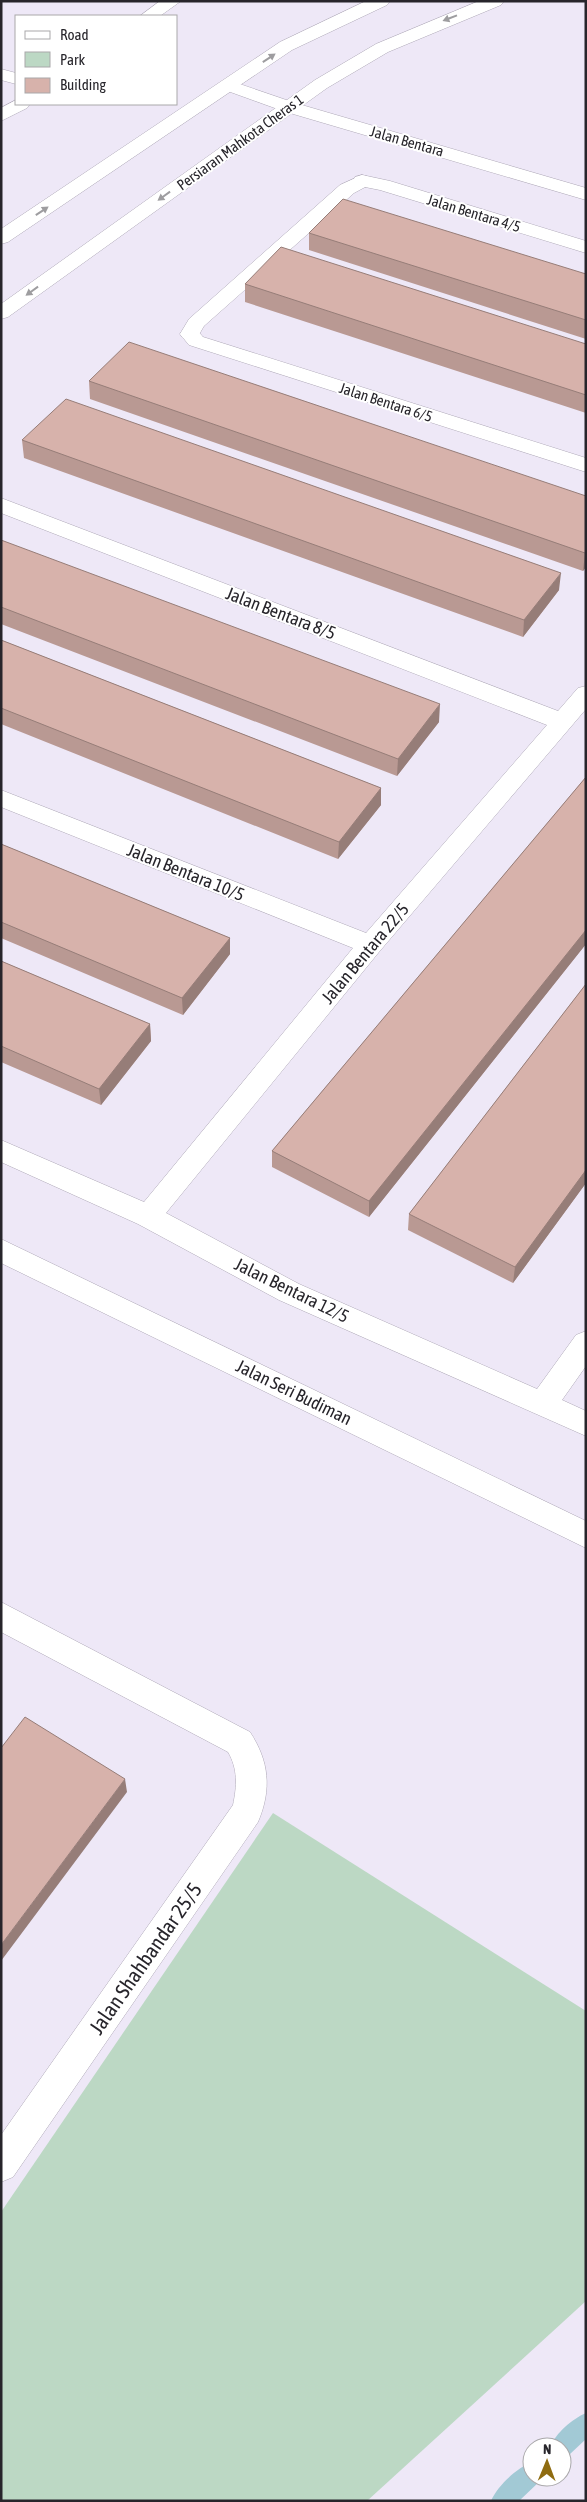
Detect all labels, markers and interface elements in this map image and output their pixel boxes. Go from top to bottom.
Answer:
one-way arrow [442,14,457,22]
legend [15,15,178,105]
text: Road [60,26,89,43]
text: Park [60,51,85,68]
one-way arrow [262,53,275,63]
text: Building [60,76,106,93]
street label: Persiaran Mahkota Cheras 1 [174,90,306,194]
street label: Jalan Bentara [368,122,446,160]
one-way arrow [157,191,171,201]
street label: Jalan Bentara 4/5 [425,191,523,235]
one-way arrow [35,206,48,215]
one-way arrow [25,286,39,296]
street label: Jalan Bentara 6/5 [337,379,435,425]
street label: Jalan Bentara 8/5 [223,582,339,644]
street label: Jalan Bentara 10/5 [124,839,248,905]
street label: Jalan Bentara 22/5 [317,898,413,1008]
street label: Jalan Bentara 12/5 [231,1253,353,1327]
street label: Jalan Seri Budiman [233,1355,355,1429]
street label: Jalan Shahbandar 25/5 [84,1878,206,2038]
north arrow [522,2437,572,2487]
text: N [543,2441,551,2457]

